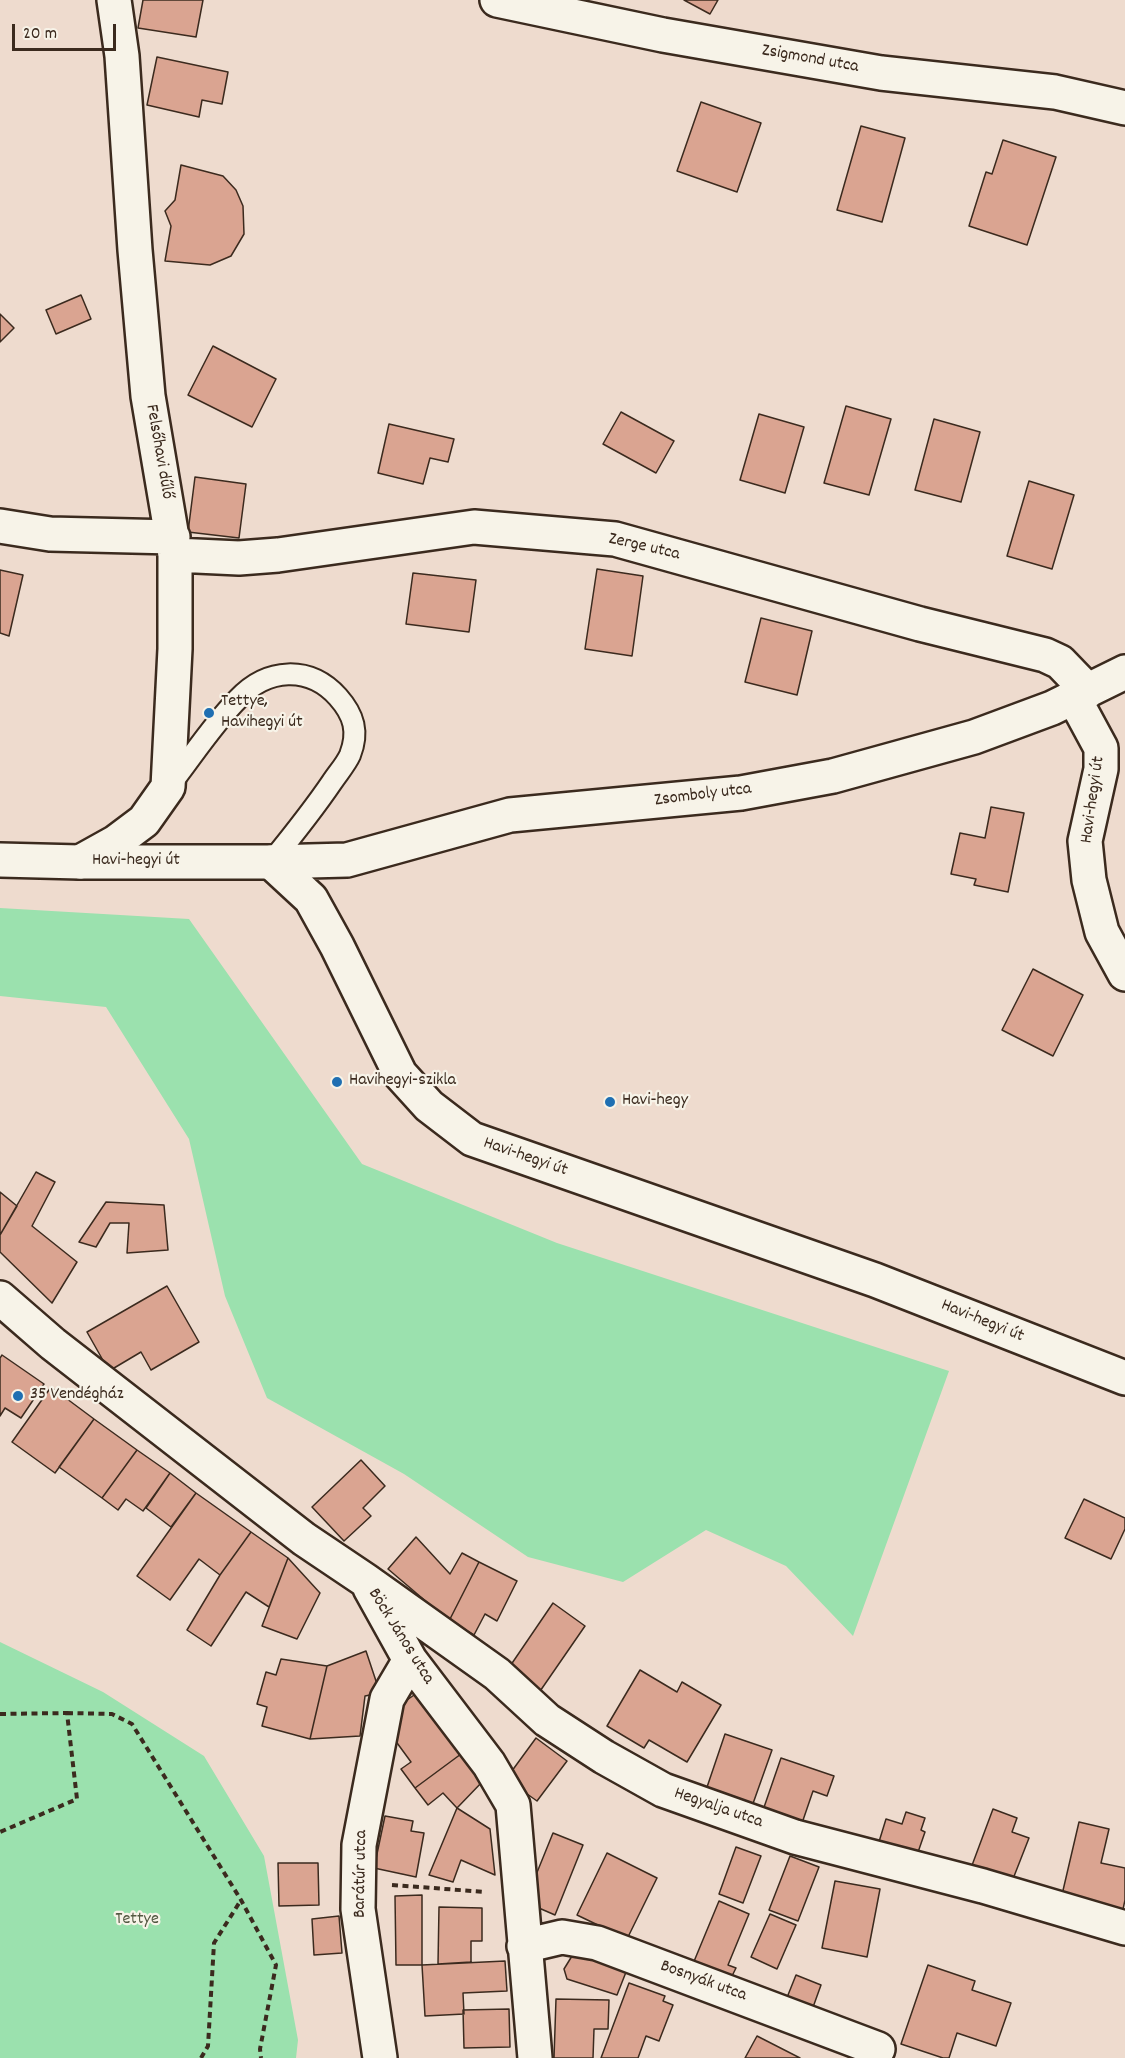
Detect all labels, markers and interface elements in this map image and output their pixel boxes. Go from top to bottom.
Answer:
scale bar [15,12,118,50]
text: 20 m [23,22,57,47]
street label: Zsigmond utca [760,41,860,79]
street label: Felsőhavi dűlő [139,403,177,501]
street label: Zerge utca [606,529,682,567]
place label: Tettye, Havihegyi út [221,692,303,734]
marker: Tettye, Havihegyi út [202,706,216,720]
street label: Havi-hegyi út [1077,755,1111,845]
street label: Zsomboly utca [653,779,753,813]
street label: Havi-hegyi út [92,851,180,873]
place label: Havihegyi-szikla [349,1071,456,1093]
marker: Havihegyi-szikla [330,1075,344,1089]
place label: Havi-hegy [622,1091,688,1113]
marker: Havi-hegy [603,1095,617,1109]
street label: Havi-hegyi út [480,1134,570,1182]
street label: Havi-hegyi út [937,1296,1027,1348]
place label: 35 Vendégház [30,1385,123,1407]
marker: 35 Vendégház [11,1389,25,1403]
street label: Böck János utca [362,1585,438,1689]
street label: Hegyalja utca [671,1784,765,1834]
street label: Barátúr utca [350,1830,374,1918]
park label: Tettye [115,1910,159,1932]
street label: Bosnyák utca [657,1956,749,2008]

